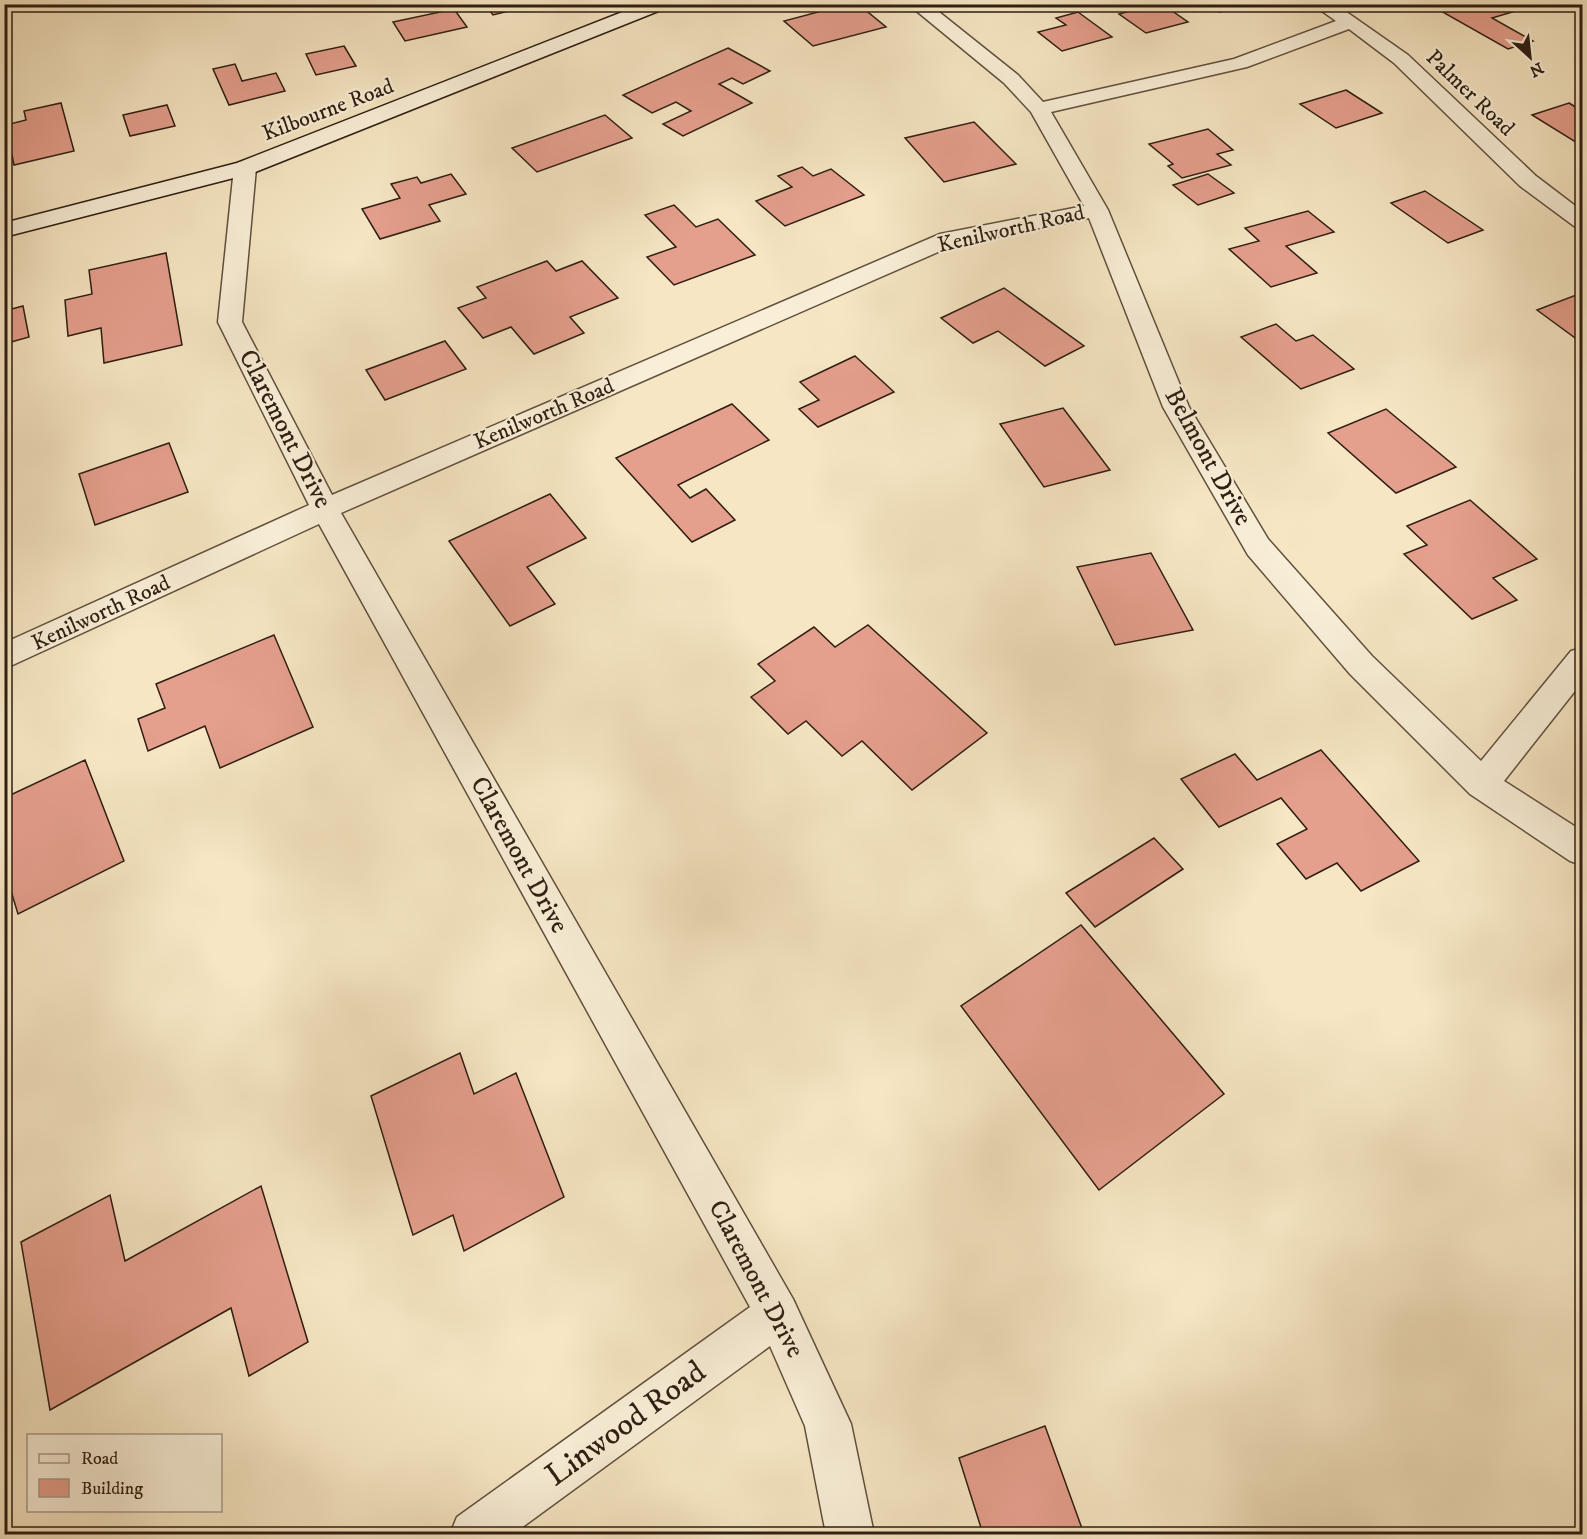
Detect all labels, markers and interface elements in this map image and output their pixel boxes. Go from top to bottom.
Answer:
north arrow [1500,27,1560,87]
street label: Palmer Road [1420,44,1520,142]
text: N [1526,58,1547,81]
street label: Kilbourne Road [259,73,397,147]
street label: Kenilworth Road [935,199,1087,259]
street label: Claremont Drive [231,344,339,514]
street label: Kenilworth Road [470,372,618,456]
street label: Belmont Drive [1157,382,1259,532]
street label: Kenilworth Road [27,569,175,657]
street label: Claremont Drive [462,771,576,939]
street label: Claremont Drive [701,1194,811,1364]
street label: Linwood Road [538,1352,714,1496]
legend [27,1434,222,1512]
text: Road [81,1448,118,1470]
text: Building [81,1478,143,1500]

